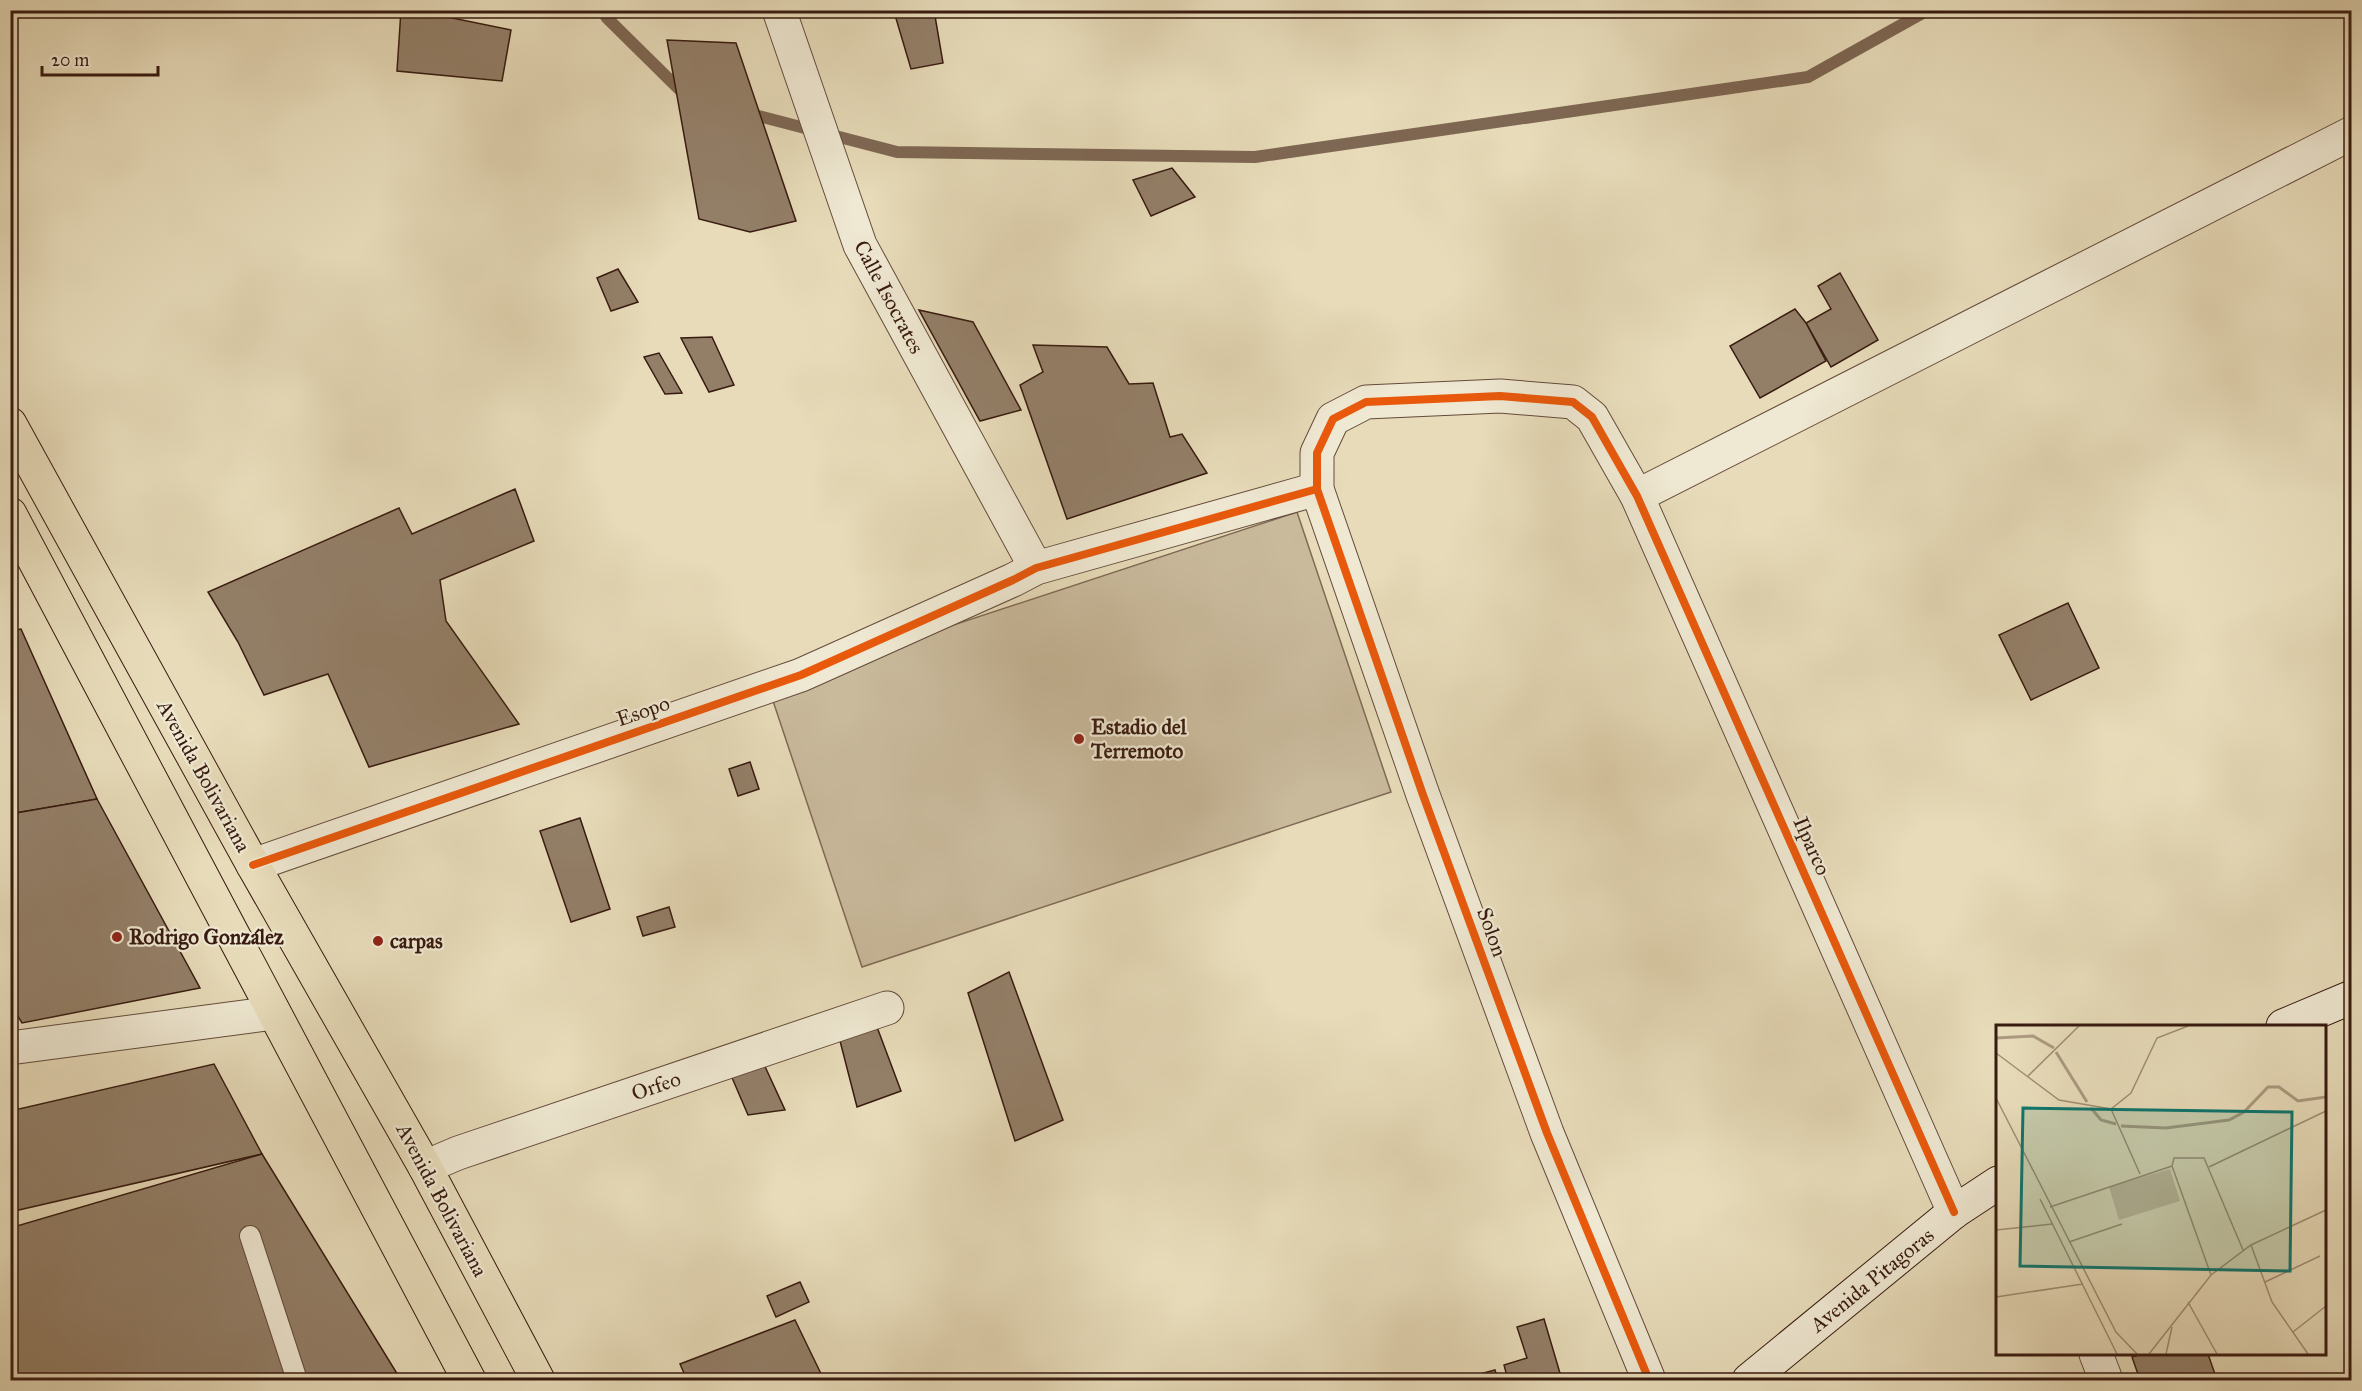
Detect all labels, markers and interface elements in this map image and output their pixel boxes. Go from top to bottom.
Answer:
scale bar [42,39,158,77]
text: 20 m [51,49,89,71]
street label: Calle Isocrates [848,236,930,358]
street label: Esopo [613,690,673,732]
street label: Avenida Bolivariana [151,694,257,857]
place label: Estadio del Terremoto [1090,714,1188,764]
marker: Estadio del Terremoto [1072,732,1086,746]
street label: Ilparco [1788,813,1836,880]
street label: Solon [1471,904,1513,960]
place label: Rodrigo González [129,924,284,950]
place label: carpas [390,928,443,954]
marker: Rodrigo González [110,930,124,944]
marker: carpas [371,934,385,948]
inset map [1996,1025,2326,1355]
street label: Orfeo [628,1065,684,1106]
street label: Avenida Bolivariana [390,1118,494,1281]
street label: Avenida Pitagoras [1804,1222,1939,1338]

